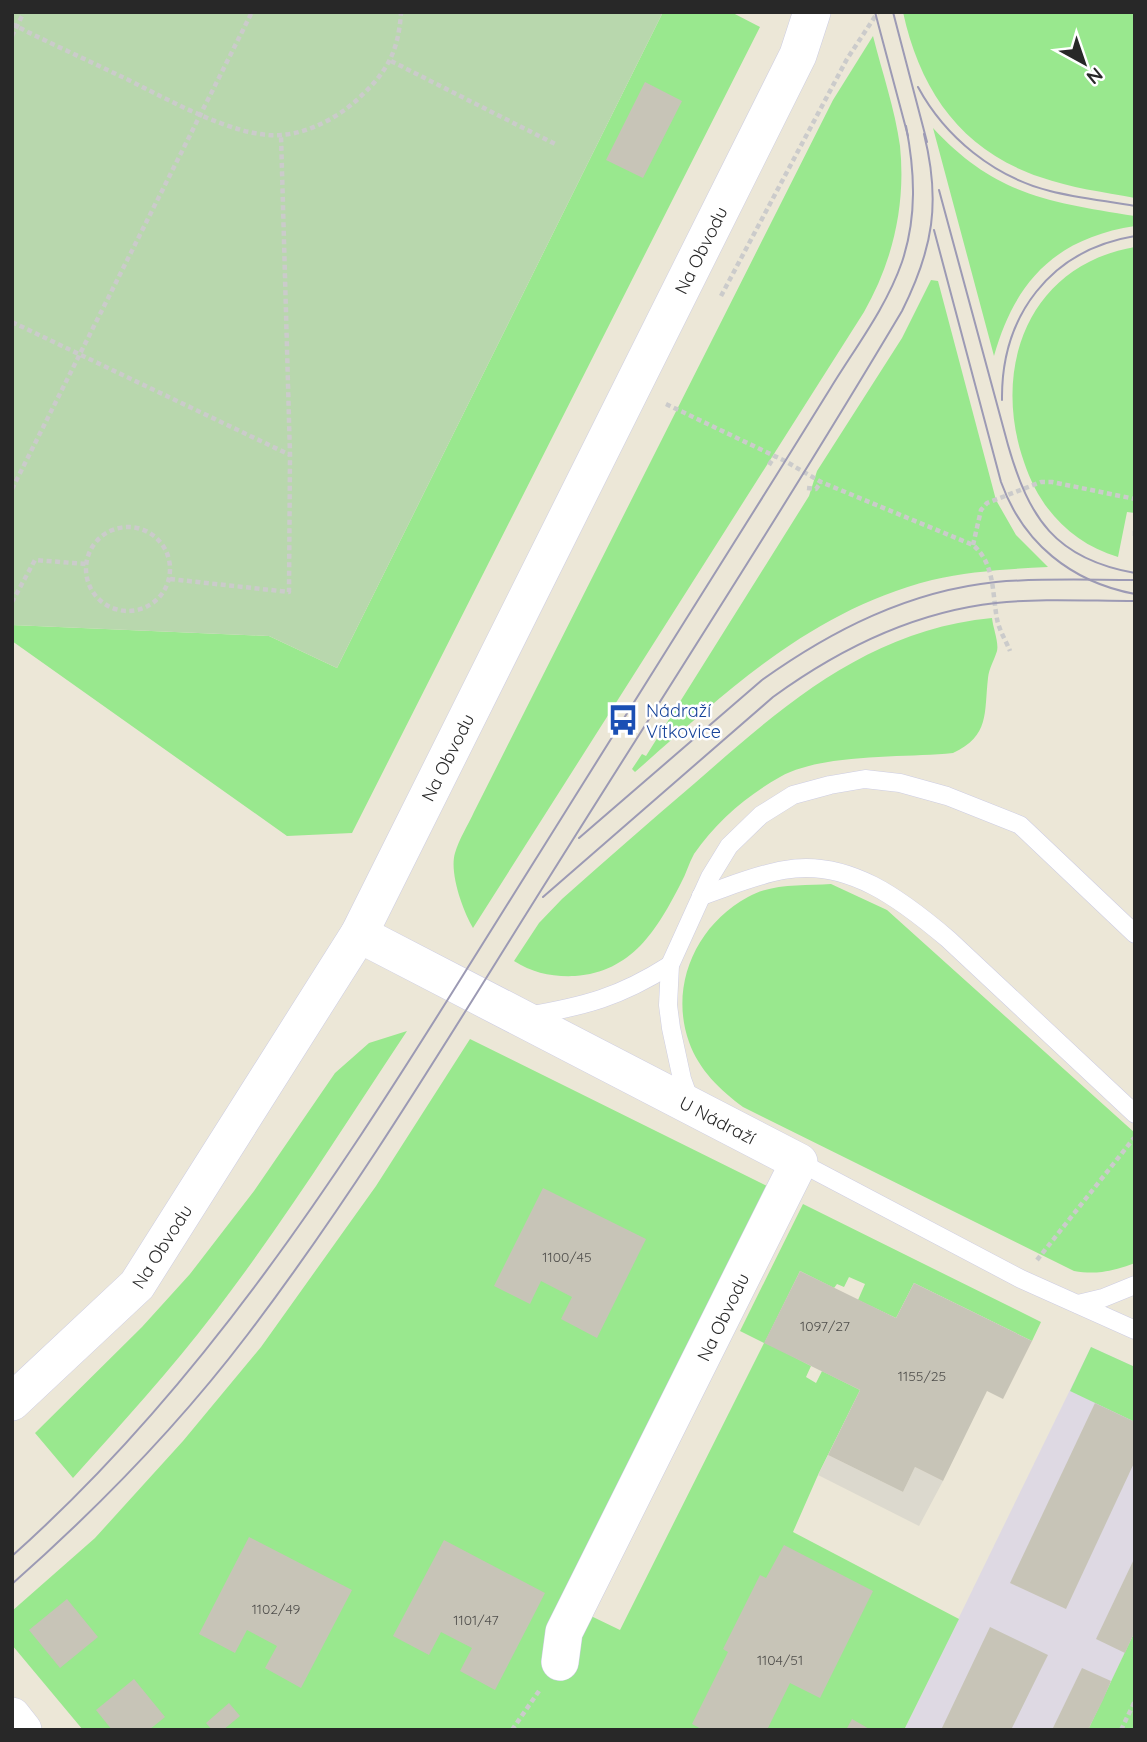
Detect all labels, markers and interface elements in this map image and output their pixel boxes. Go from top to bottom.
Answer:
north arrow [1049,28,1119,98]
text: N [1082,62,1108,90]
street label: Na Obvodu [669,202,732,298]
place label: Nádraží Vítkovice [646,699,721,743]
bus stop icon: Nádraží Vítkovice [606,703,640,737]
street label: Na Obvodu [416,710,479,805]
street label: U Nádraží [676,1091,760,1149]
street label: Na Obvodu [126,1200,197,1293]
house number: 1100/45 [542,1248,592,1266]
street label: Na Obvodu [692,1269,754,1365]
house number: 1097/27 [800,1317,850,1335]
house number: 1155/25 [898,1367,946,1385]
house number: 1102/49 [252,1600,301,1618]
house number: 1101/47 [453,1611,499,1629]
house number: 1104/51 [757,1651,803,1669]

